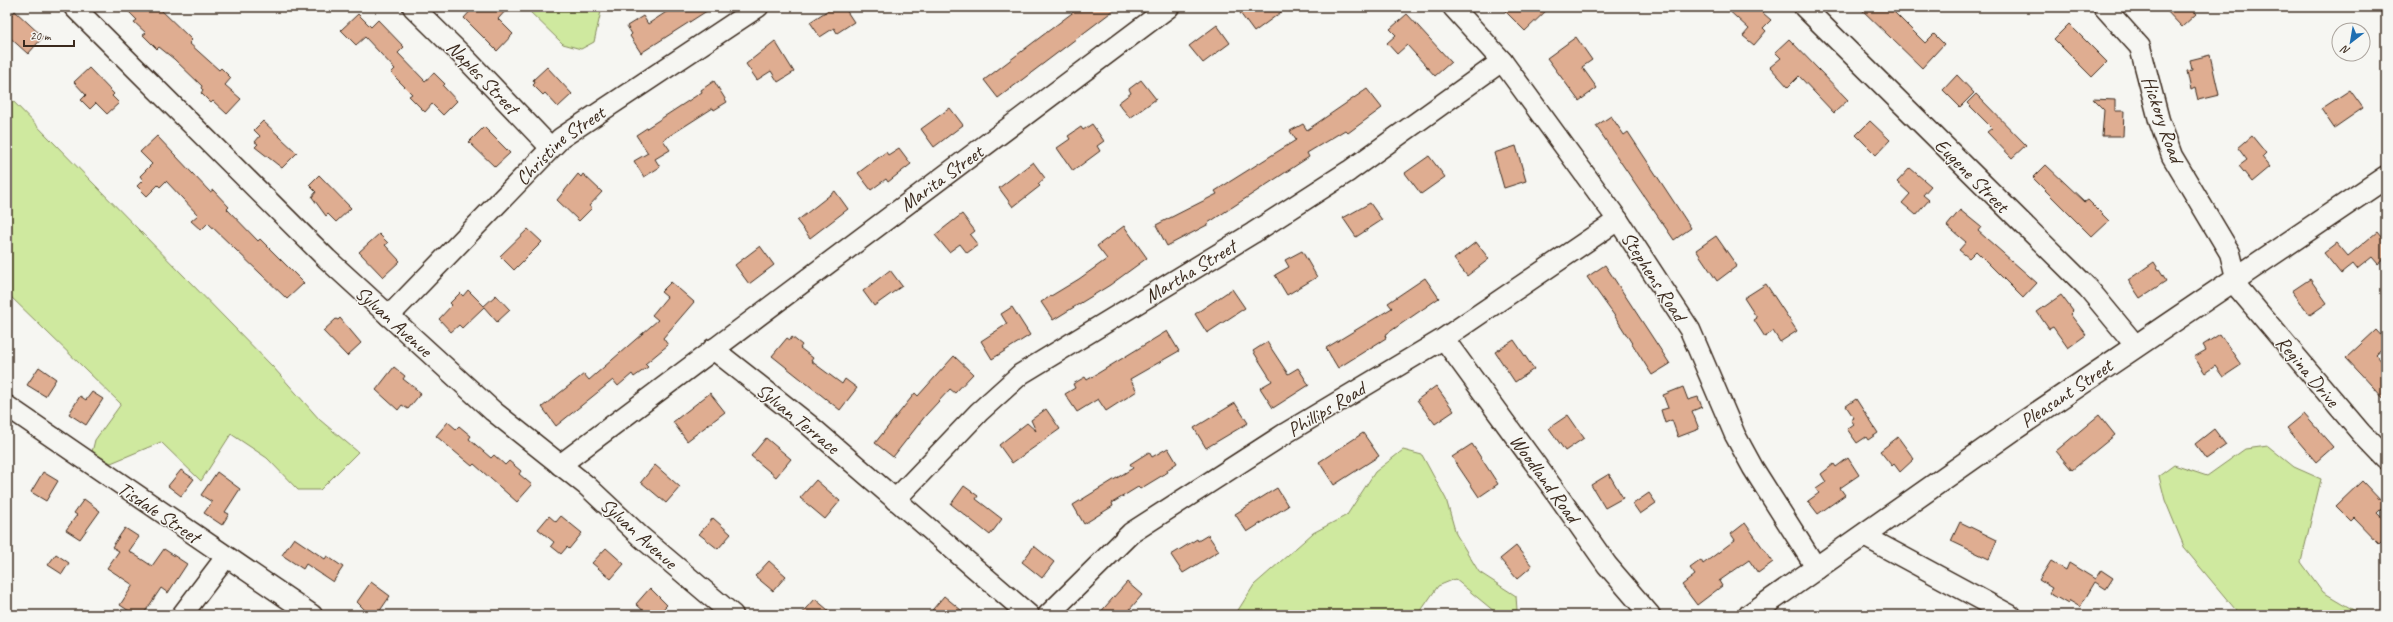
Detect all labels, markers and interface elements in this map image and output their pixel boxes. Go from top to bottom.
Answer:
scale bar [24,22,74,48]
north arrow [2331,22,2371,62]
text: 20 m [30,28,52,44]
street label: Naples Street [441,35,526,122]
text: N [2337,42,2352,58]
street label: Hickory Road [2136,73,2190,169]
street label: Christine Street [510,99,612,191]
street label: Eugene Street [1929,133,2016,219]
street label: Marita Street [895,138,990,217]
street label: Stephens Road [1616,227,1693,328]
street label: Martha Street [1140,233,1244,309]
street label: Sylvan Avenue [350,280,438,363]
street label: Regina Drive [2270,330,2346,413]
street label: Pleasant Street [2015,352,2119,433]
street label: Phillips Road [1283,375,1372,442]
street label: Sylvan Terrace [751,377,845,460]
street label: Woodland Road [1504,429,1587,530]
street label: Tisdale Street [113,476,207,551]
street label: Sylvan Avenue [595,492,683,575]

